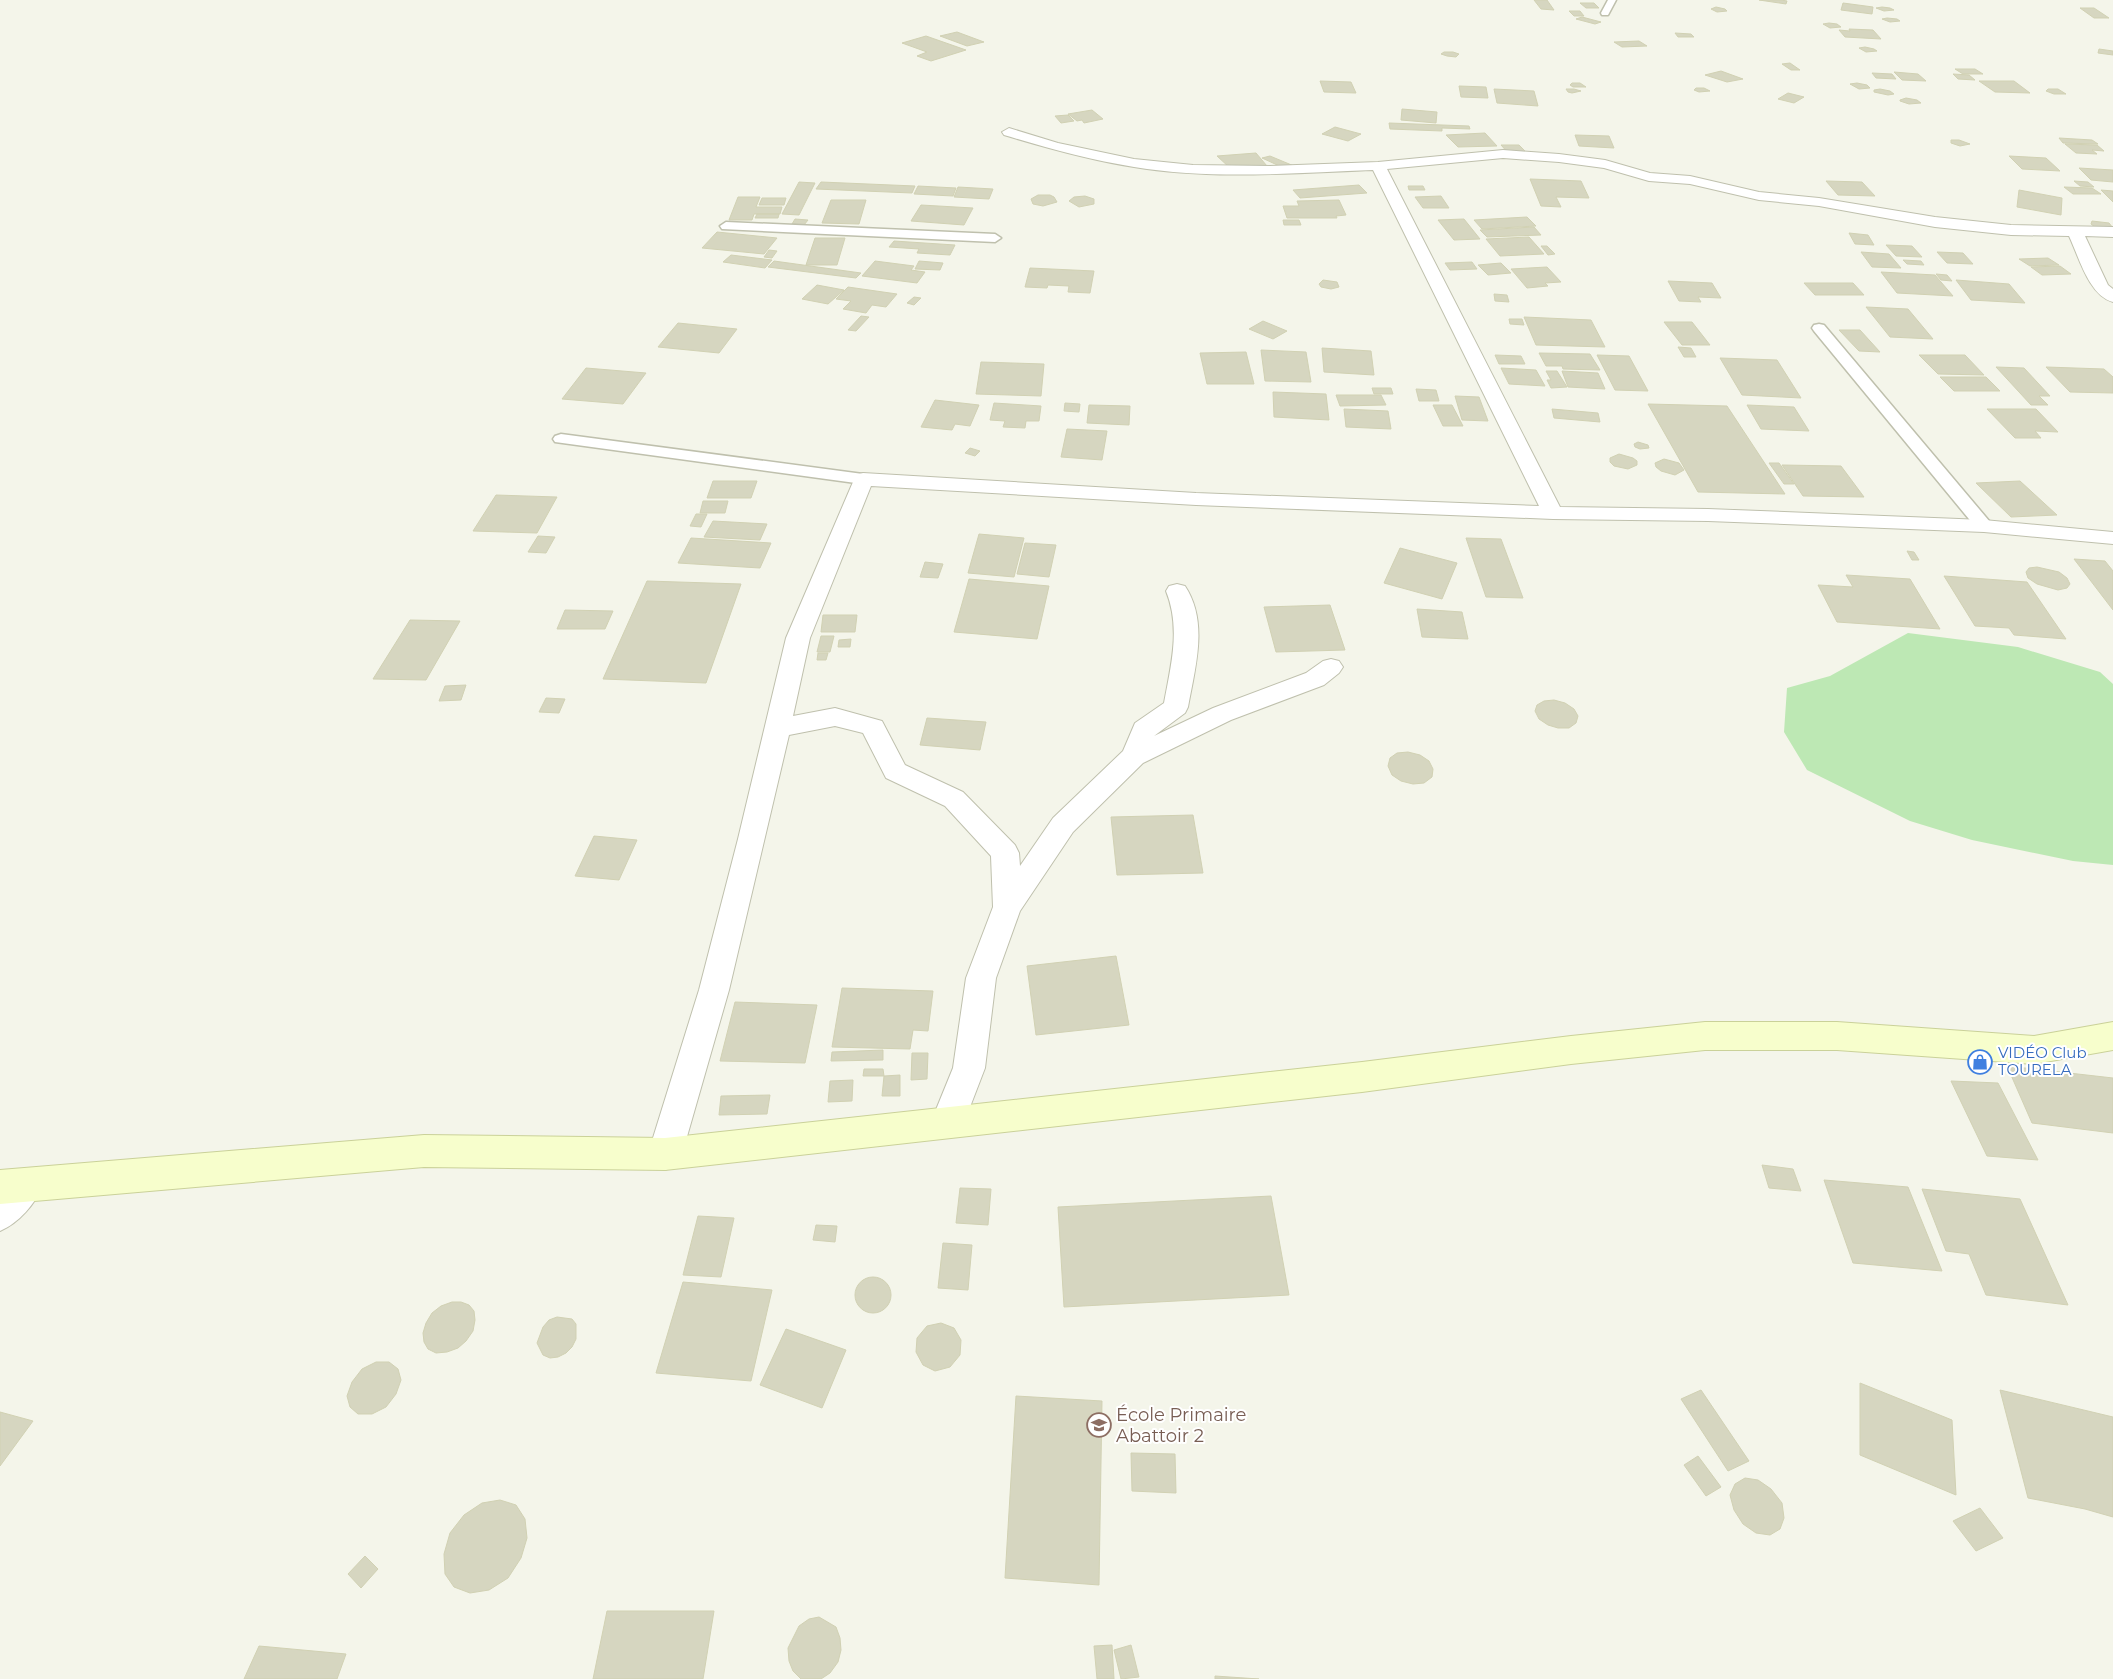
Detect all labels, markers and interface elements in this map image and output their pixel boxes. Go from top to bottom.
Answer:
place label: VIDÉO Club TOURELA [1998,1043,2087,1079]
shop icon: VIDÉO Club TOURELA [1967,1049,1993,1075]
place label: École Primaire Abattoir 2 [1116,1404,1247,1447]
school or university icon: École Primaire Abattoir 2 [1086,1412,1112,1438]

